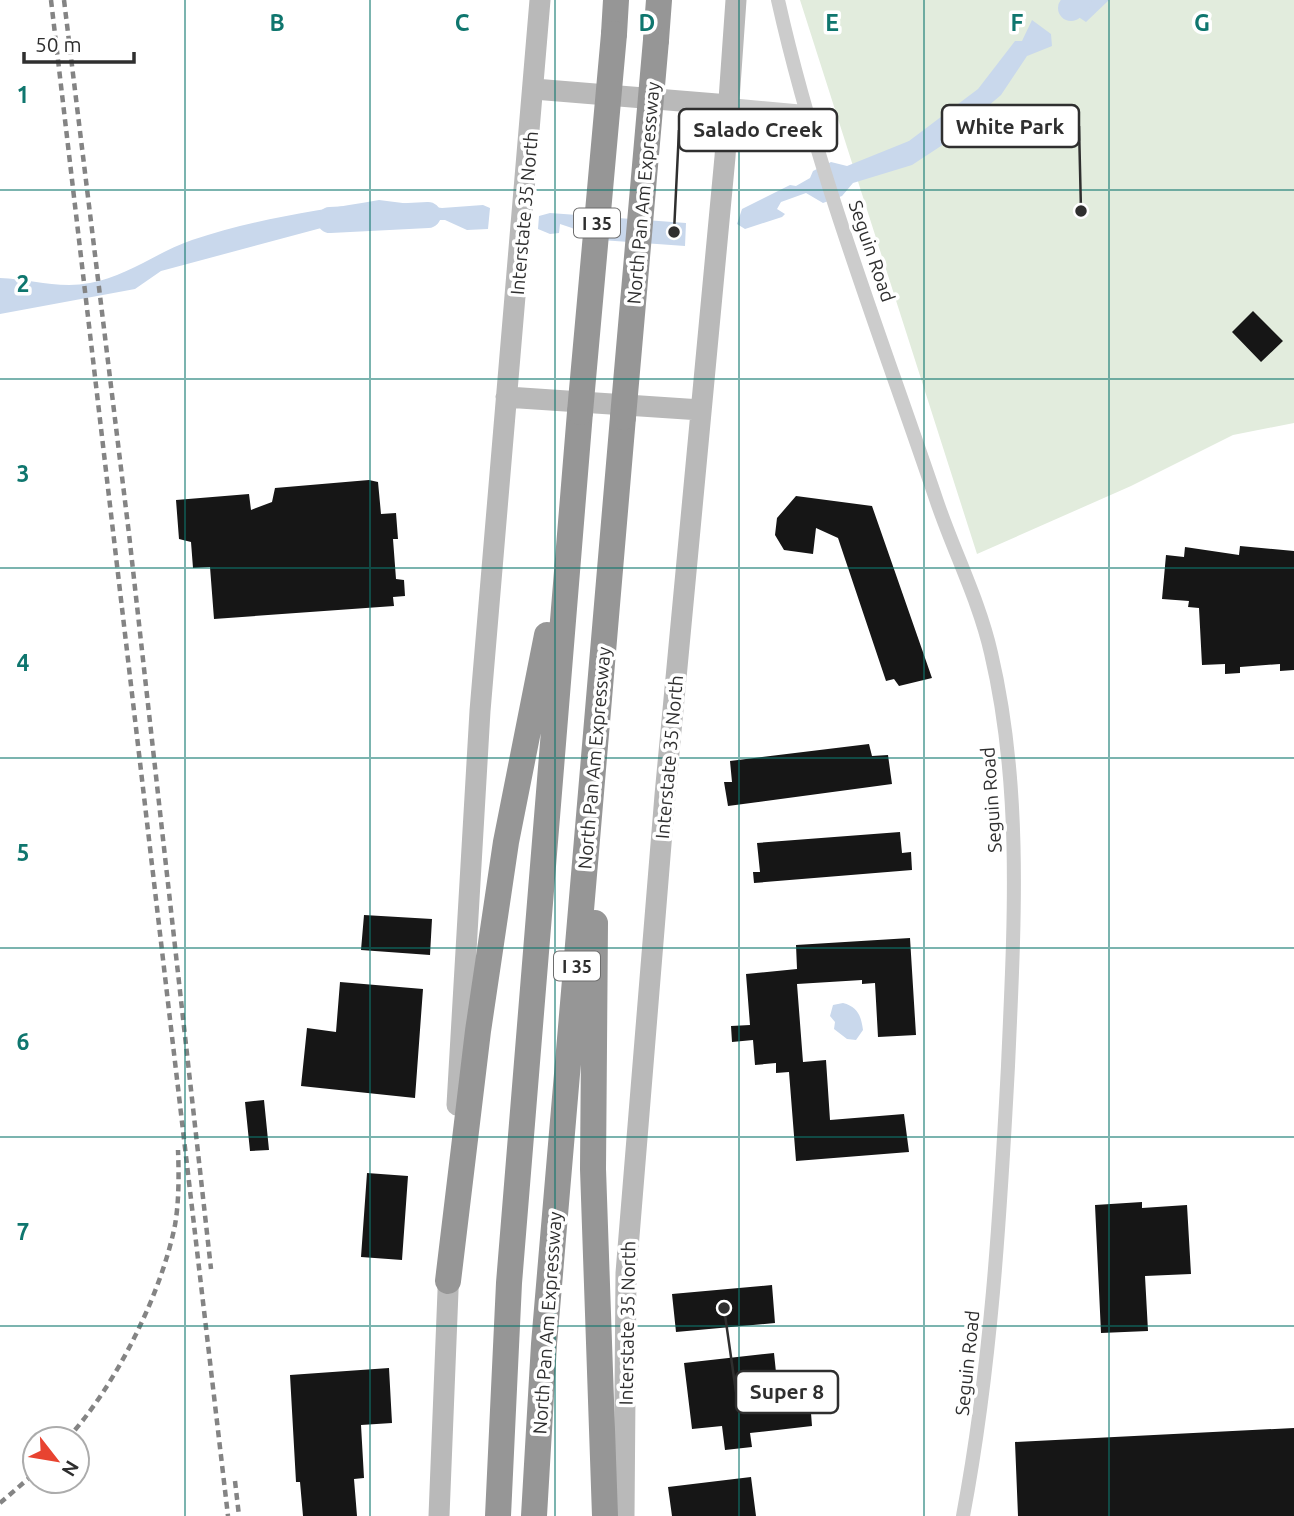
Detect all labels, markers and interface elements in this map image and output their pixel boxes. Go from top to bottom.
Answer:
text: B [269,10,285,35]
text: C [455,10,470,35]
text: D [639,10,655,35]
text: E [825,10,839,35]
text: F [1011,10,1024,35]
text: G [1194,10,1210,35]
scale bar [24,21,135,65]
text: 50 m [35,32,82,56]
street label: North Pan Am Expressway [622,81,664,305]
text: 1 [17,82,29,107]
callout: White Park [942,105,1079,147]
callout: Salado Creek [679,109,837,151]
text: White Park [956,114,1064,138]
text: Salado Creek [693,117,823,141]
street label: Interstate 35 North [506,130,542,296]
street label: Seguin Road [844,197,900,305]
road number: I 35 [574,208,620,238]
text: 2 [17,271,29,296]
text: 3 [17,461,29,486]
street label: North Pan Am Expressway [573,646,615,870]
text: 4 [17,650,30,675]
street label: Interstate 35 North [651,674,687,840]
street label: Seguin Road [976,746,1006,854]
text: 5 [17,840,29,865]
road number: I 35 [554,951,600,981]
text: 6 [17,1029,30,1054]
street label: North Pan Am Expressway [528,1211,566,1435]
text: 7 [17,1219,29,1244]
street label: Interstate 35 North [615,1241,639,1405]
street label: Seguin Road [951,1309,983,1417]
callout: Super 8 [736,1371,838,1413]
text: Super 8 [750,1379,824,1403]
north arrow [21,1425,91,1495]
text: N [57,1457,84,1481]

